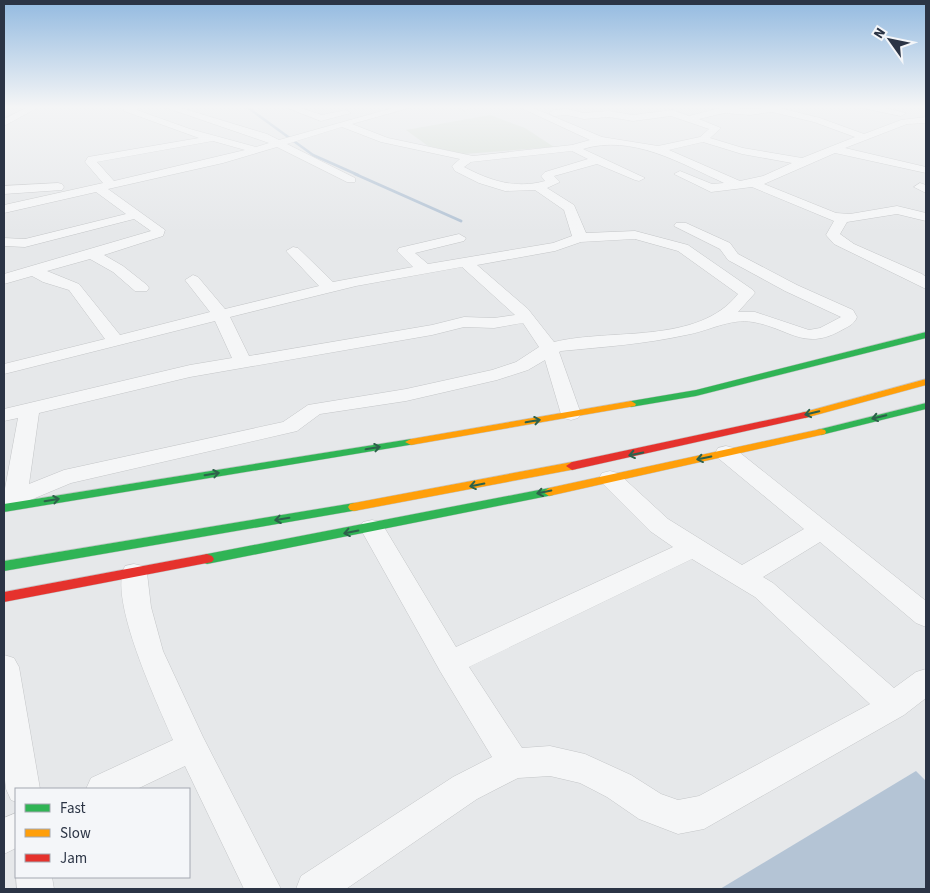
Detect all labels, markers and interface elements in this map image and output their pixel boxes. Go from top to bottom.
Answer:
north arrow [865,15,915,65]
text: N [869,24,891,43]
one-way arrow [804,409,820,419]
one-way arrow [871,413,887,422]
one-way arrow [525,415,541,425]
one-way arrow [364,443,380,453]
one-way arrow [629,449,645,459]
one-way arrow [696,454,712,464]
one-way arrow [204,469,220,479]
one-way arrow [469,481,485,491]
one-way arrow [537,487,553,497]
one-way arrow [44,495,60,505]
one-way arrow [275,515,291,525]
one-way arrow [343,527,359,537]
legend [15,788,190,878]
text: Fast [60,798,86,819]
text: Slow [60,823,91,844]
text: Jam [60,848,87,869]

